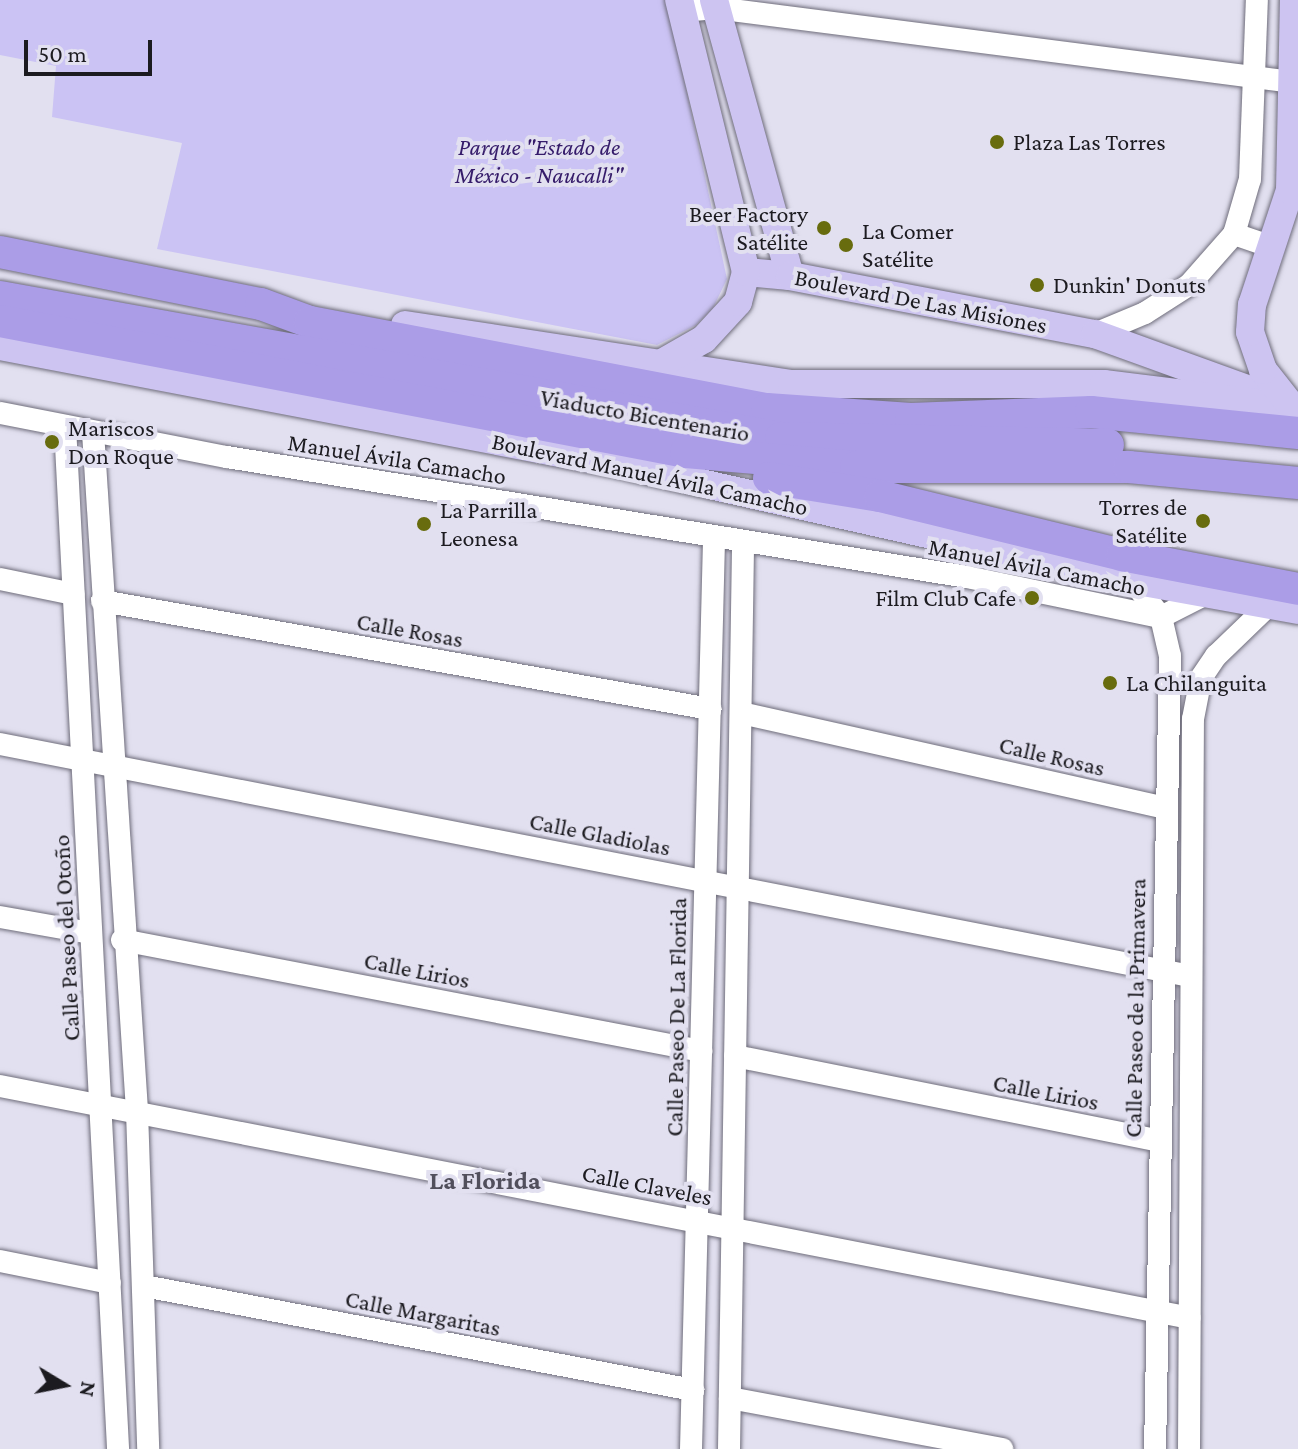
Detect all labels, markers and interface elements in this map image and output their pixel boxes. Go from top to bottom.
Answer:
scale bar [28,24,156,74]
text: 50 m [38,40,87,67]
place label: Plaza Las Torres [1013,128,1166,156]
park label: Parque "Estado de México - Naucalli" [455,133,623,189]
marker: Plaza Las Torres [988,133,1006,151]
place label: Beer Factory Satélite [689,200,808,256]
place label: La Comer Satélite [862,217,954,273]
marker: Beer Factory Satélite [815,219,833,237]
marker: La Comer Satélite [837,236,855,254]
street label: Boulevard De Las Misiones [792,262,1050,340]
place label: Dunkin' Donuts [1053,271,1206,299]
marker: Dunkin' Donuts [1028,276,1046,294]
street label: Viaducto Bicentenario [538,382,752,448]
place label: Mariscos Don Roque [68,414,174,470]
street label: Boulevard Manuel Ávila Camacho [489,426,811,522]
street label: Manuel Ávila Camacho [286,428,508,490]
marker: Mariscos Don Roque [43,433,61,451]
place label: Torres de Satélite [1099,493,1187,549]
place label: La Parrilla Leonesa [440,496,537,552]
marker: Torres de Satélite [1194,512,1212,530]
marker: La Parrilla Leonesa [415,515,433,533]
street label: Manuel Ávila Camacho [926,532,1148,602]
place label: Film Club Cafe [875,584,1016,612]
marker: Film Club Cafe [1023,589,1041,607]
street label: Calle Rosas [354,606,466,654]
place label: La Chilanguita [1126,669,1267,697]
marker: La Chilanguita [1101,674,1119,692]
street label: Calle Rosas [996,730,1108,782]
street label: Calle Gladiolas [527,806,673,862]
street label: Calle Paseo del Otoño [46,834,86,1042]
street label: Calle Paseo de la Primavera [1118,878,1152,1138]
street label: Calle Paseo De La Florida [660,897,692,1137]
street label: Calle Lirios [362,946,472,994]
street label: Calle Lirios [991,1068,1101,1116]
street label: Calle Claveles [579,1158,715,1212]
district label: La Florida [429,1165,541,1197]
street label: Calle Margaritas [343,1284,503,1342]
north arrow [24,1345,104,1425]
text: N [75,1380,102,1399]

